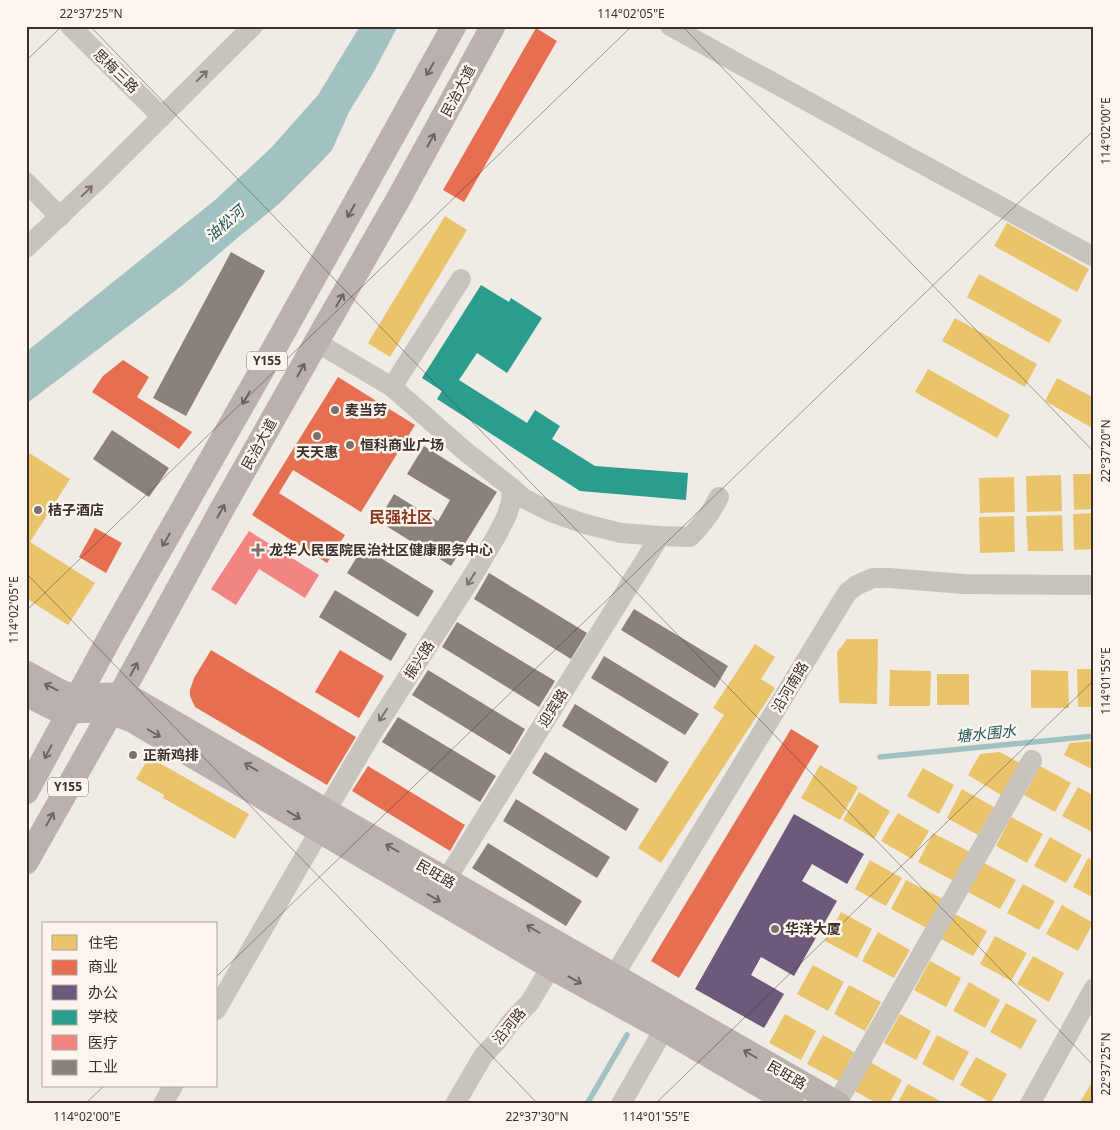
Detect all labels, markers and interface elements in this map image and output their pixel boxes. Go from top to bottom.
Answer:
text: 22°37'25"N [59,5,123,22]
text: 114°02'05"E [597,5,665,22]
street label: 思梅三路 [90,44,143,97]
one-way arrow [425,61,435,76]
street label: 民治大道 [436,62,479,120]
one-way arrow [196,71,208,83]
text: 114°02'00"E [1097,97,1114,165]
one-way arrow [426,132,436,147]
one-way arrow [81,184,93,197]
water label: 油松河 [201,199,250,246]
one-way arrow [345,203,355,217]
one-way arrow [336,293,346,308]
road number: Y155 [247,352,287,371]
one-way arrow [296,363,306,377]
one-way arrow [240,391,250,405]
place label: 麦当劳 [345,400,387,419]
marker: 麦当劳 [329,404,341,416]
street label: 民治大道 [237,415,280,473]
text: 22°37'20"N [1097,419,1114,483]
marker: 天天惠 [311,430,323,442]
place label: 恒科商业广场 [360,435,444,454]
marker: 恒科商业广场 [344,439,356,451]
place label: 天天惠 [296,442,338,461]
place label: 桔子酒店 [48,500,104,519]
marker: 桔子酒店 [32,504,44,516]
one-way arrow [216,504,226,519]
district label: 民强社区 [369,506,433,528]
one-way arrow [160,532,170,546]
place label: 龙华人民医院民治社区健康服务中心 [269,540,493,559]
marker: 龙华人民医院民治社区健康服务中心 [251,543,265,557]
one-way arrow [466,571,476,585]
text: 114°02'05"E [5,576,22,644]
street label: 振兴路 [399,637,438,683]
text: 114°01'55"E [1097,647,1114,715]
street label: 沿河南路 [767,658,812,716]
one-way arrow [130,662,139,677]
one-way arrow [44,682,59,691]
street label: 迎宾路 [533,685,572,731]
one-way arrow [378,708,388,722]
water label: 塘水围水 [955,720,1018,746]
one-way arrow [147,728,161,738]
one-way arrow [43,744,53,759]
place label: 正新鸡排 [143,745,199,764]
marker: 正新鸡排 [127,749,139,761]
one-way arrow [244,762,259,772]
road number: Y155 [48,778,88,796]
one-way arrow [287,811,301,821]
one-way arrow [46,812,55,827]
one-way arrow [385,843,399,853]
street label: 民旺路 [413,855,459,892]
one-way arrow [427,893,441,903]
place label: 华洋大厦 [785,919,841,938]
legend [42,922,218,1088]
marker: 华洋大厦 [769,923,781,935]
one-way arrow [526,924,540,934]
text: 住宅 [88,932,118,952]
text: 商业 [88,956,118,976]
one-way arrow [567,975,582,985]
text: 办公 [88,982,118,1002]
street label: 沿河路 [488,1003,529,1048]
text: 学校 [88,1006,118,1026]
text: 医疗 [88,1032,118,1052]
text: 22°37'25"N [1097,1032,1114,1096]
one-way arrow [743,1048,757,1058]
text: 工业 [88,1056,118,1076]
street label: 民旺路 [764,1056,810,1093]
text: 114°02'00"E [53,1108,121,1125]
text: 22°37'30"N [505,1108,569,1125]
text: 114°01'55"E [622,1108,690,1125]

